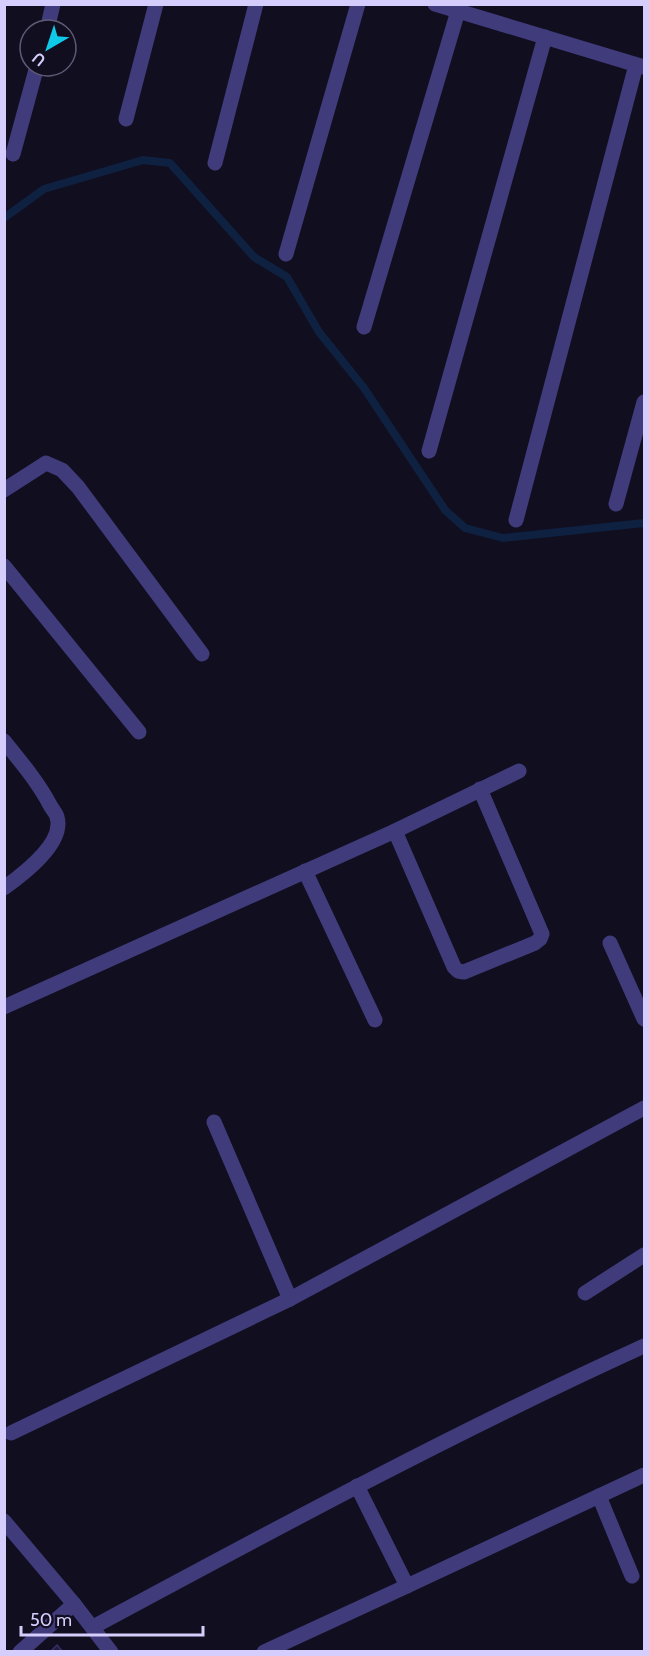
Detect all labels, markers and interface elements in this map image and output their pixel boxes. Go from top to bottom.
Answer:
north arrow [18,18,78,78]
text: U [28,48,49,70]
scale bar [21,1599,202,1637]
text: 50 m [30,1609,72,1631]

